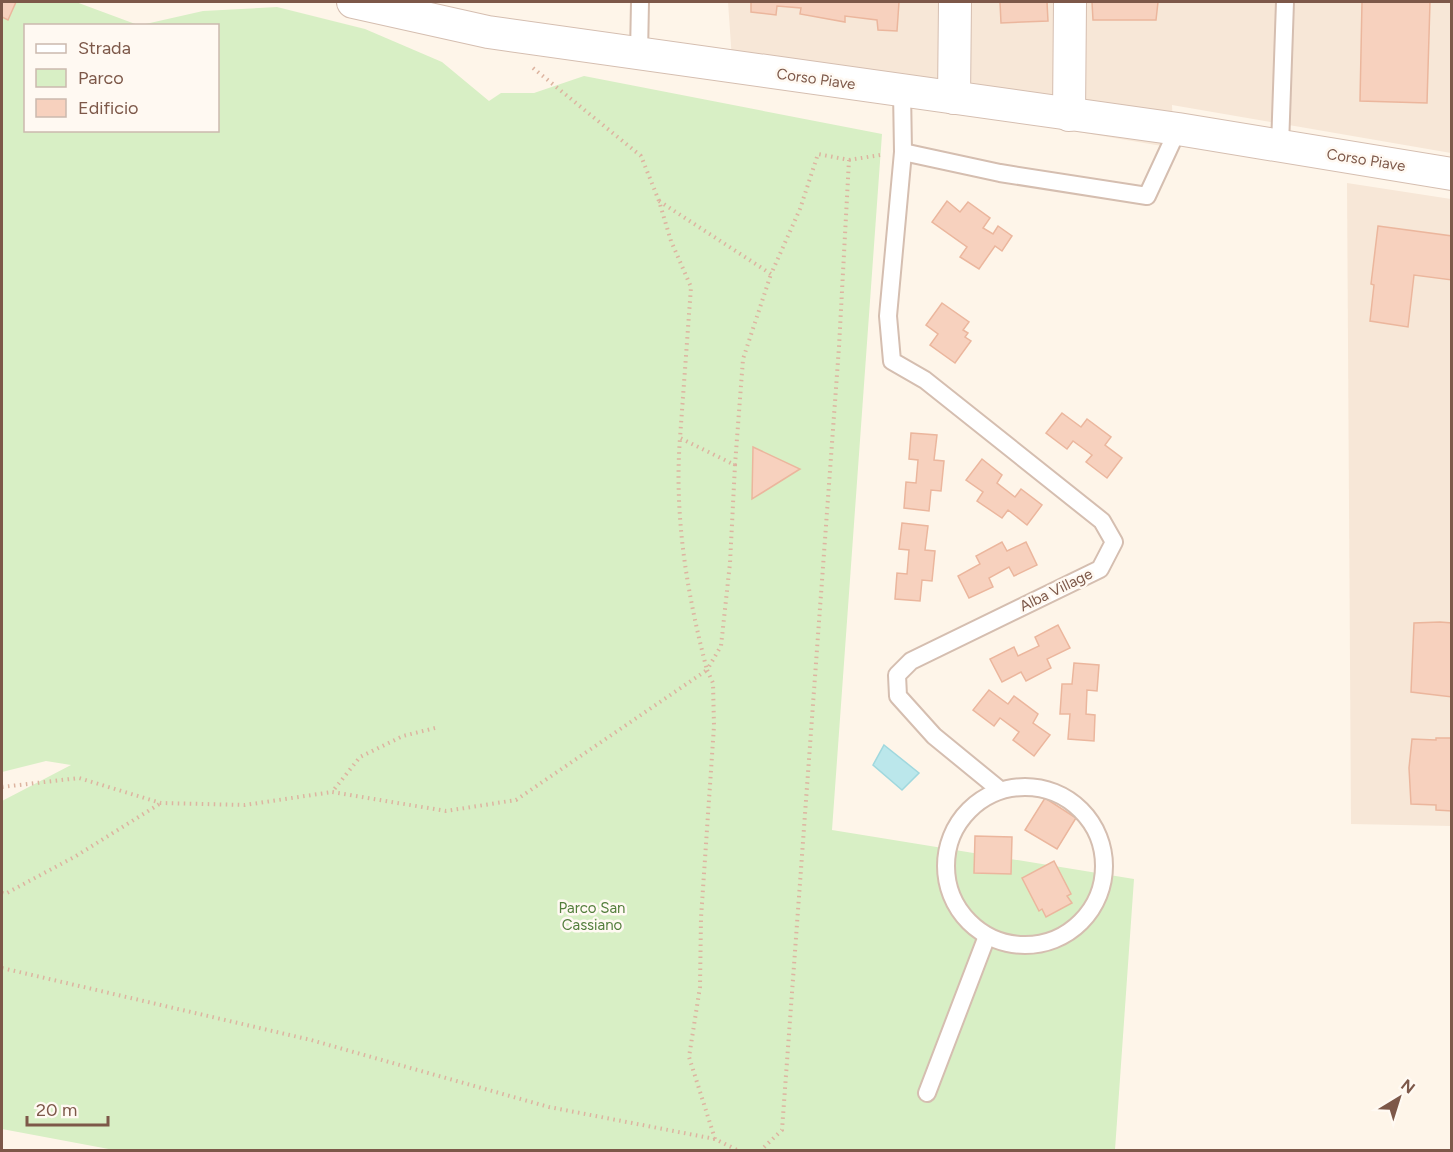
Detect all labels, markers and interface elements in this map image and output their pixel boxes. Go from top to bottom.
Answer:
legend [24,24,219,132]
text: Strada [78,37,131,59]
street label: Corso Piave [775,65,857,93]
text: Parco [78,67,124,89]
text: Edificio [78,97,139,119]
street label: Corso Piave [1325,145,1407,175]
street label: Alba Village [1017,565,1095,615]
park label: Parco San Cassiano [558,899,626,934]
north arrow [1369,1068,1429,1128]
text: N [1397,1075,1419,1098]
scale bar [27,1089,108,1127]
text: 20 m [36,1099,77,1121]

